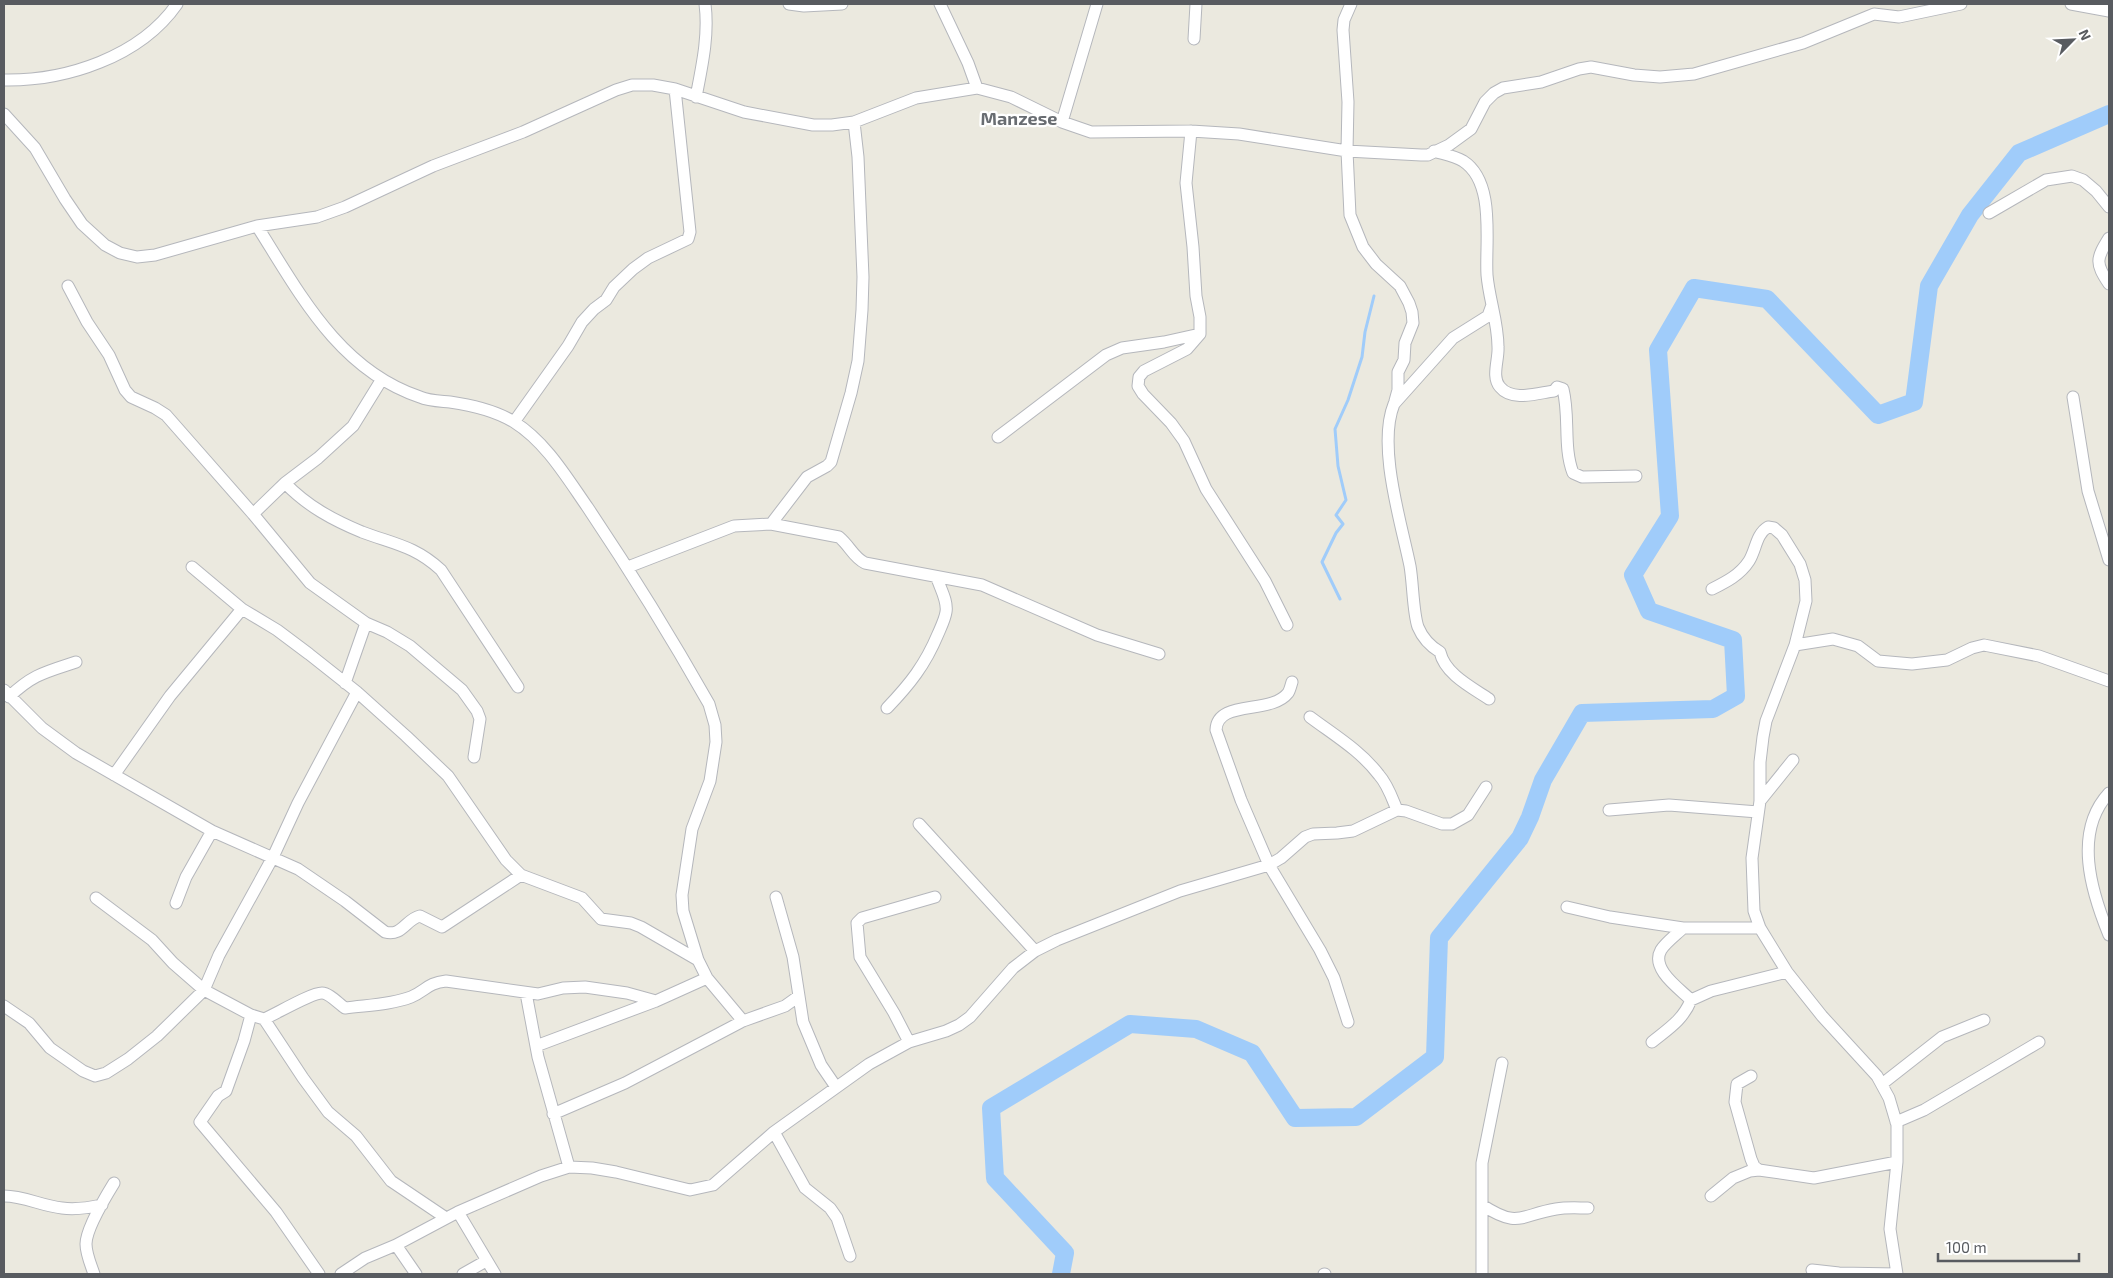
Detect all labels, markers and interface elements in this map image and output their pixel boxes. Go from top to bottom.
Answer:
north arrow [2048,15,2098,65]
text: N [2076,26,2095,43]
district label: Manzese [981,107,1057,129]
scale bar [1938,1230,2079,1262]
text: 100 m [1946,1238,1987,1256]

